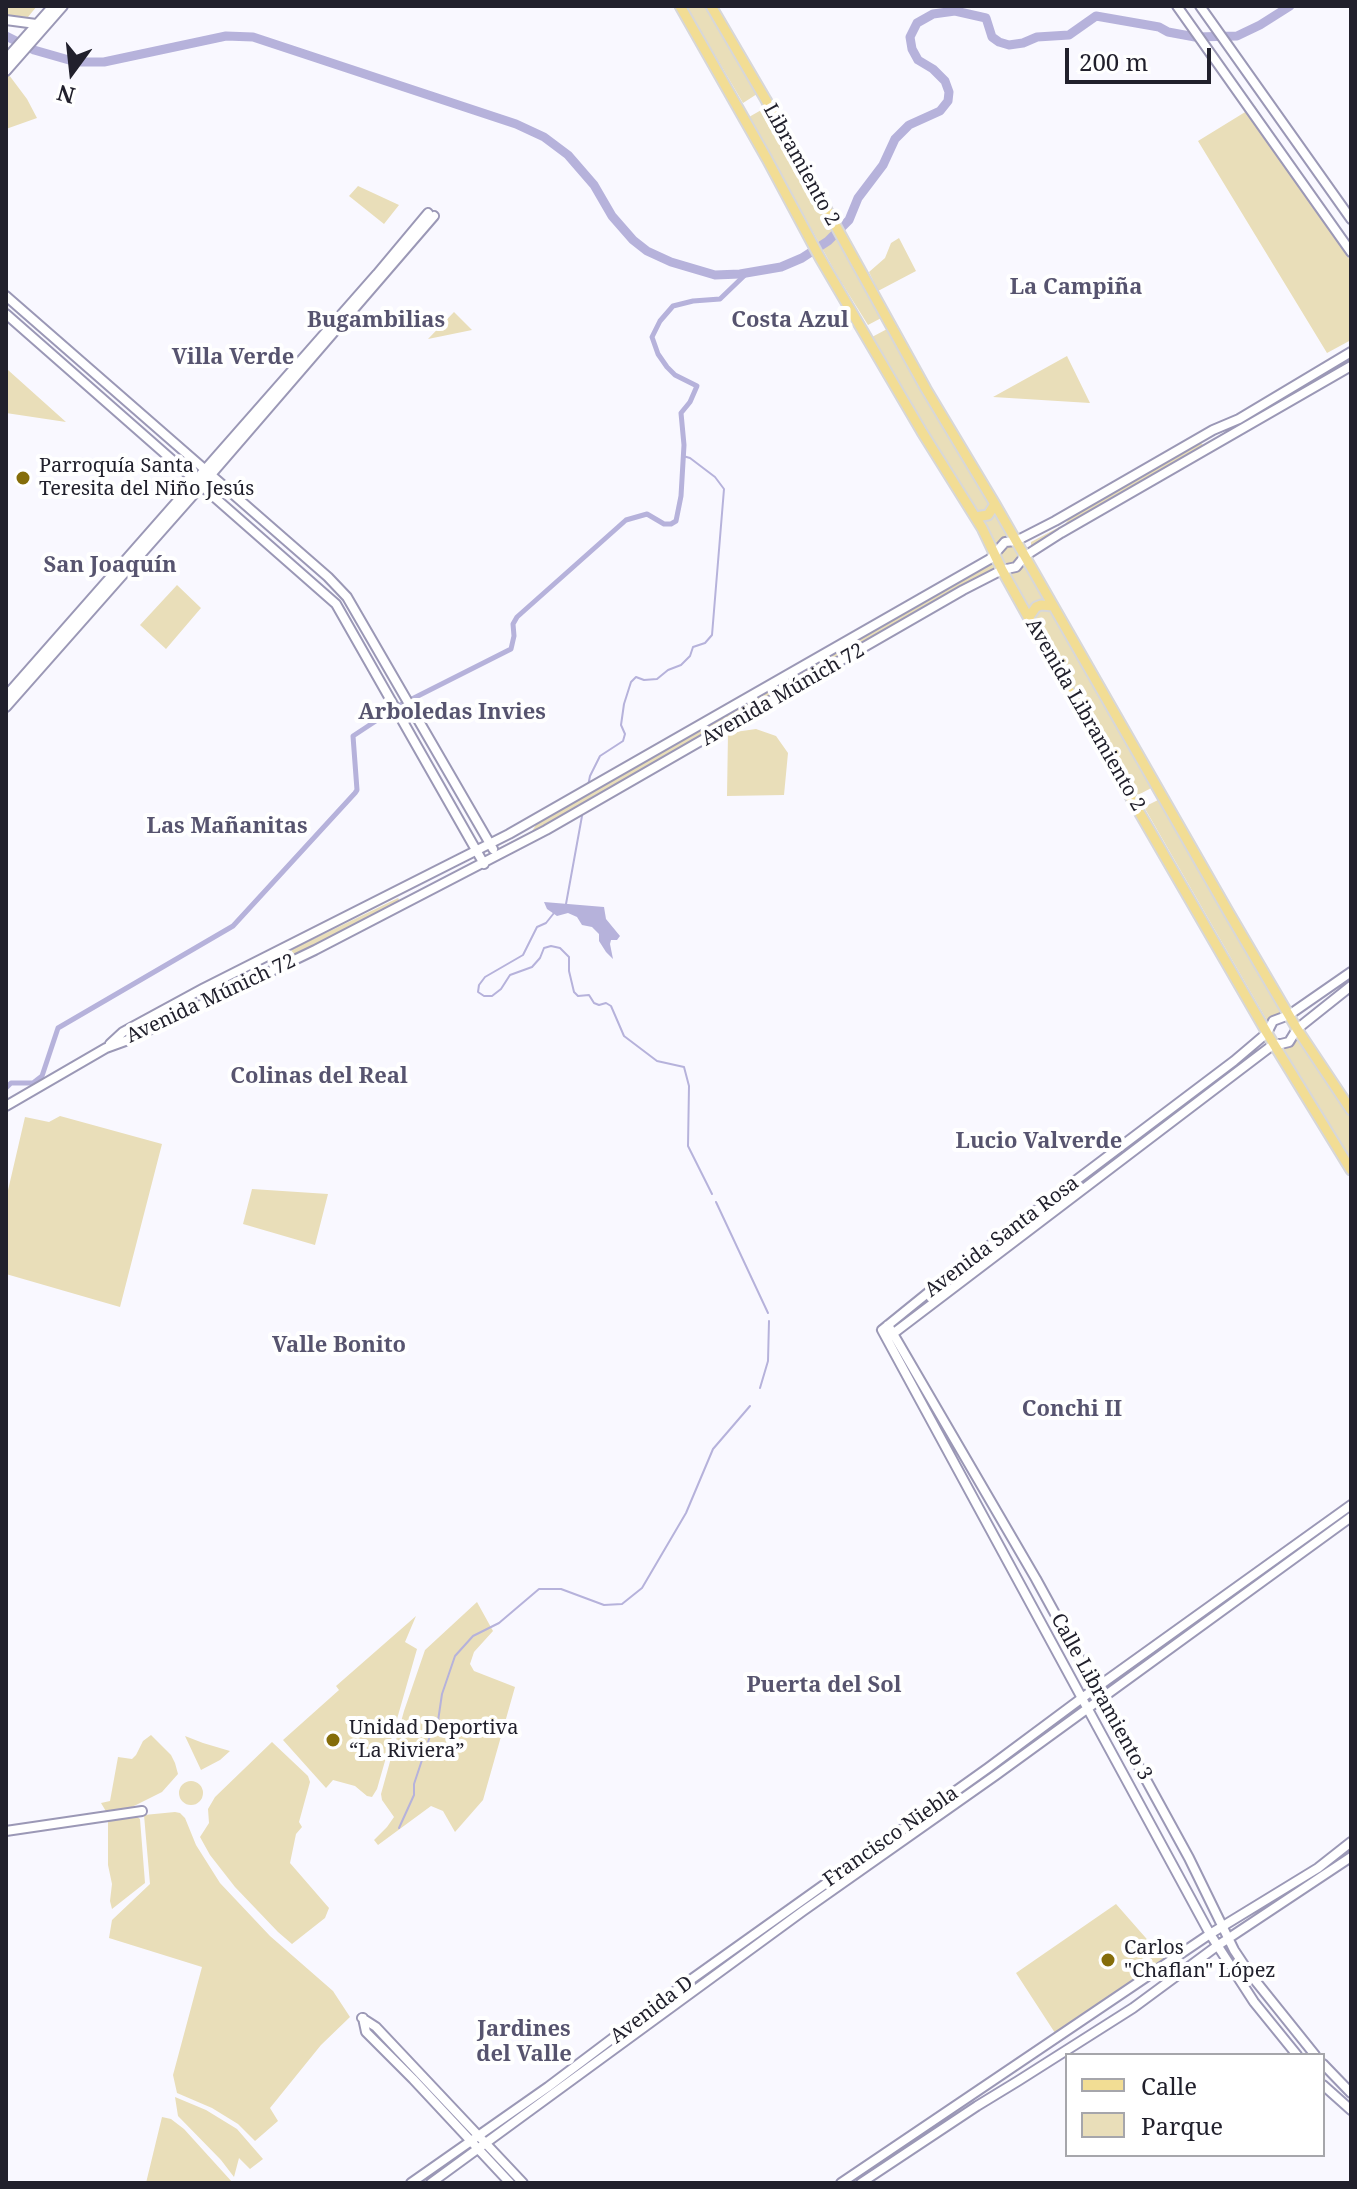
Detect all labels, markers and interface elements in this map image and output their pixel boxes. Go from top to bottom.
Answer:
north arrow [32,32,112,112]
scale bar [1069,32,1215,82]
text: 200 m [1079,45,1148,78]
text: N [54,78,78,112]
street label: Libramiento 2 [758,100,844,230]
district label: La Campiña [1010,275,1142,301]
district label: Bugambilias [307,308,445,334]
district label: Costa Azul [731,308,849,334]
district label: Villa Verde [172,345,294,371]
place label: Parroquía Santa Teresita del Niño Jesús [39,454,254,501]
marker: Parroquía Santa Teresita del Niño Jesús [14,469,32,487]
district label: San Joaquín [43,553,177,579]
street label: Avenida Libramiento 2 [1020,614,1150,816]
street label: Avenida Múnich 72 [697,639,869,751]
district label: Arboledas Invies [358,700,546,726]
district label: Las Mañanitas [146,814,308,840]
street label: Avenida Múnich 72 [123,949,299,1049]
district label: Colinas del Real [230,1064,408,1090]
district label: Lucio Valverde [956,1129,1122,1155]
street label: Avenida Santa Rosa [920,1171,1084,1303]
district label: Valle Bonito [272,1333,406,1359]
district label: Conchi II [1022,1397,1122,1423]
street label: Calle Libramiento 3 [1045,1609,1157,1785]
district label: Puerta del Sol [747,1673,901,1699]
place label: Unidad Deportiva “La Riviera” [349,1716,518,1763]
marker: Unidad Deportiva “La Riviera” [324,1731,342,1749]
street label: Francisco Niebla [819,1782,963,1892]
place label: Carlos "Chaflan" López [1124,1936,1276,1983]
marker: Carlos "Chaflan" López [1099,1951,1117,1969]
street label: Avenida D [606,1971,698,2049]
district label: Jardines del Valle [476,2017,572,2068]
legend [1065,2053,1325,2157]
text: Calle [1141,2069,1197,2102]
text: Parque [1141,2109,1223,2142]

